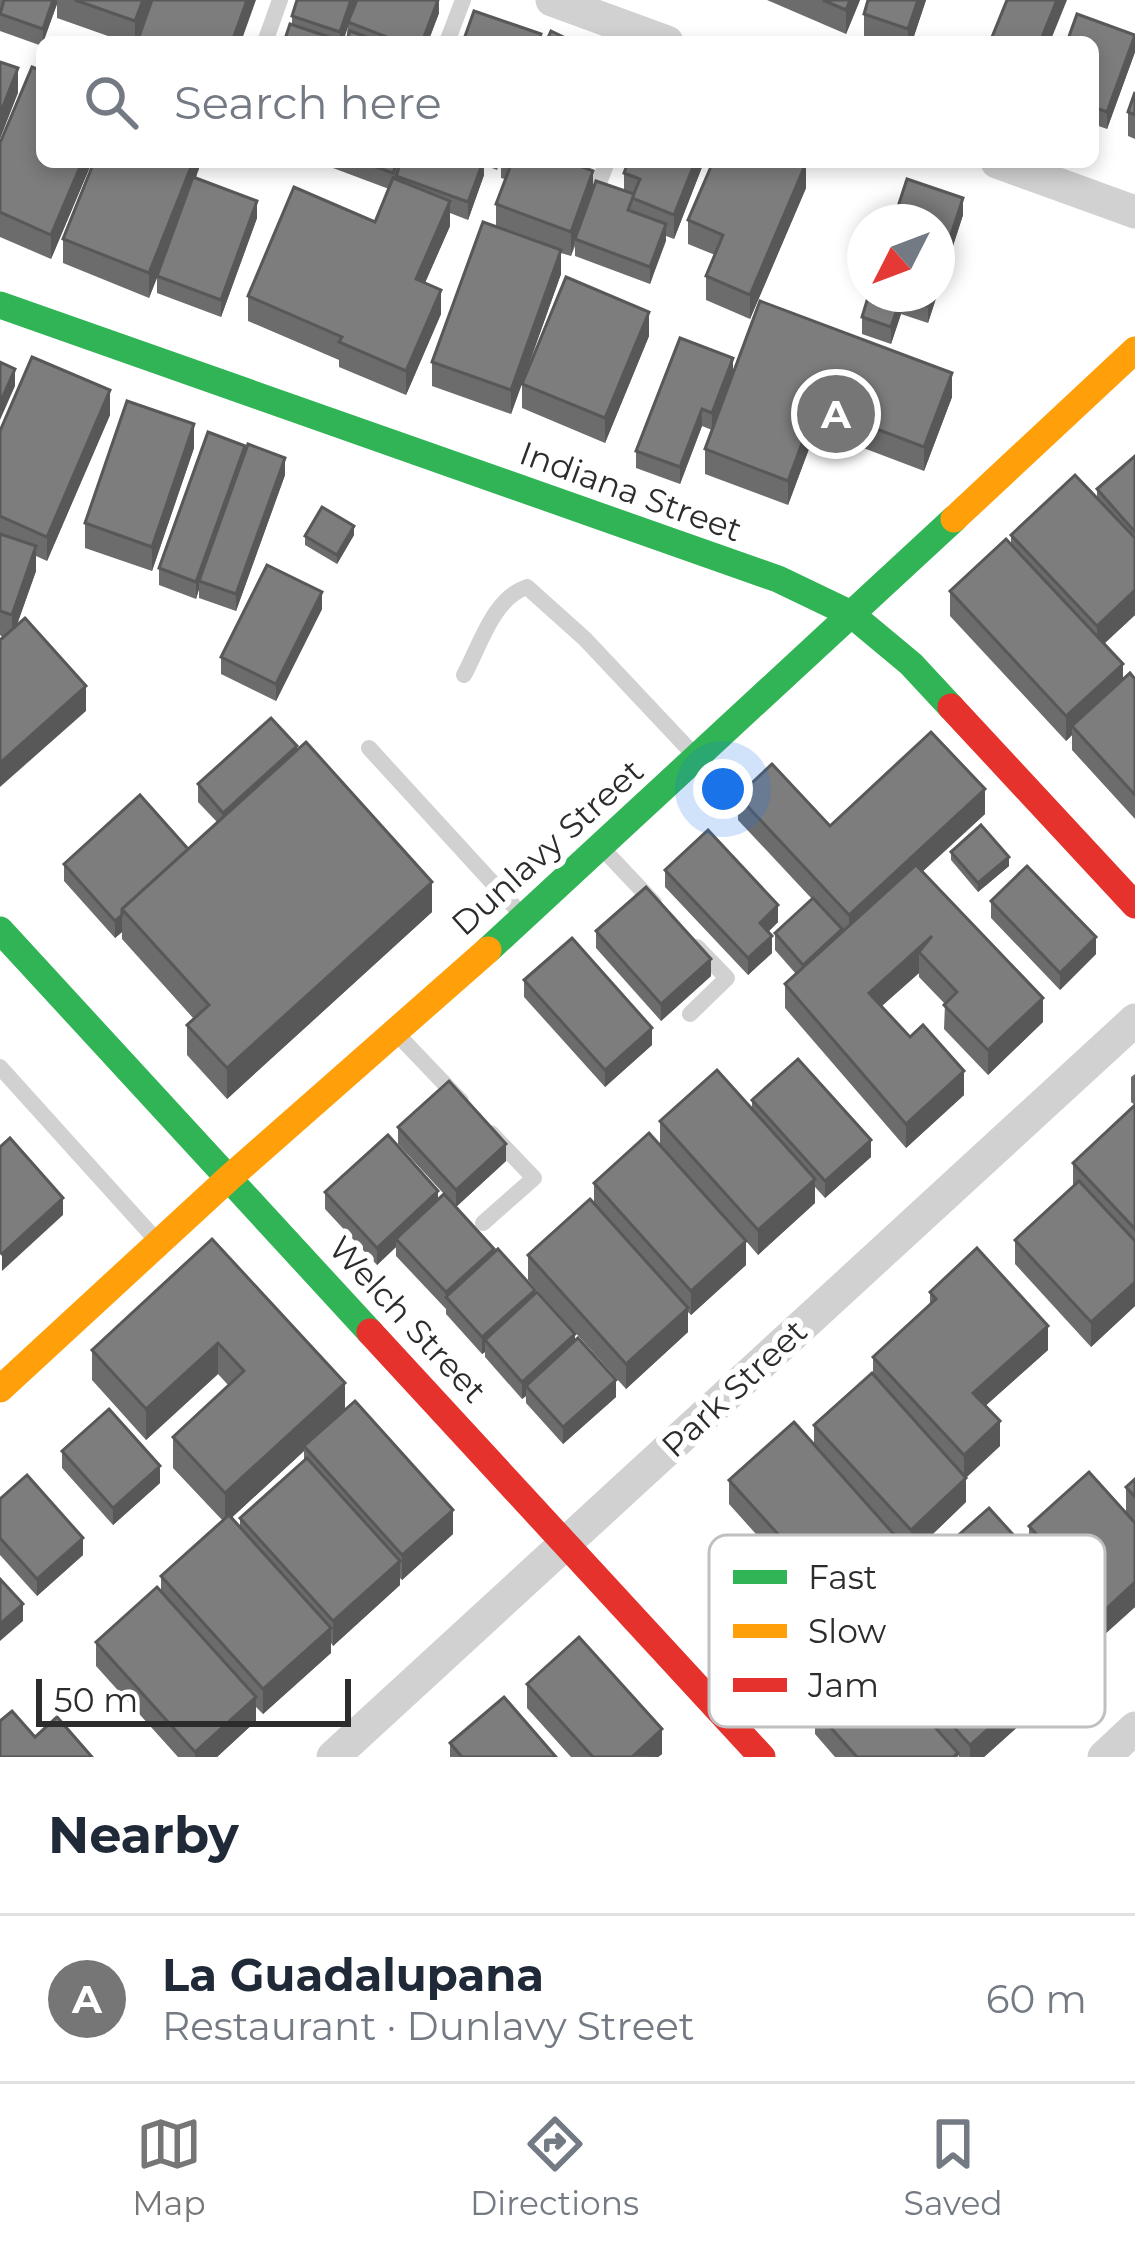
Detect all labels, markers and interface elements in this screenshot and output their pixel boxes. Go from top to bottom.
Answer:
search box [36,36,1099,168]
icon: search [78,69,144,135]
text: Search here [174,75,442,130]
north arrow [847,204,955,312]
pin: A [797,369,875,459]
street label: Indiana Street [515,432,747,550]
street label: Dunlavy Street [443,751,651,943]
your location [693,759,753,819]
street label: Welch Street [321,1228,495,1410]
street label: Park Street [653,1311,815,1465]
legend [709,1535,1105,1727]
text: Fast [808,1557,877,1597]
text: Slow [808,1611,886,1651]
text: Jam [807,1665,879,1705]
scale bar [36,1673,351,1726]
text: 50 m [54,1680,138,1720]
text: Nearby [48,1804,239,1866]
text: La Guadalupana [162,1947,544,2002]
text: A [72,1975,102,2023]
text: 60 m [986,1975,1087,2023]
text: Restaurant · Dunlavy Street [162,2002,695,2050]
tab: Map [132,2111,206,2223]
tab: Directions [470,2111,639,2223]
tab: Saved [904,2111,1003,2223]

